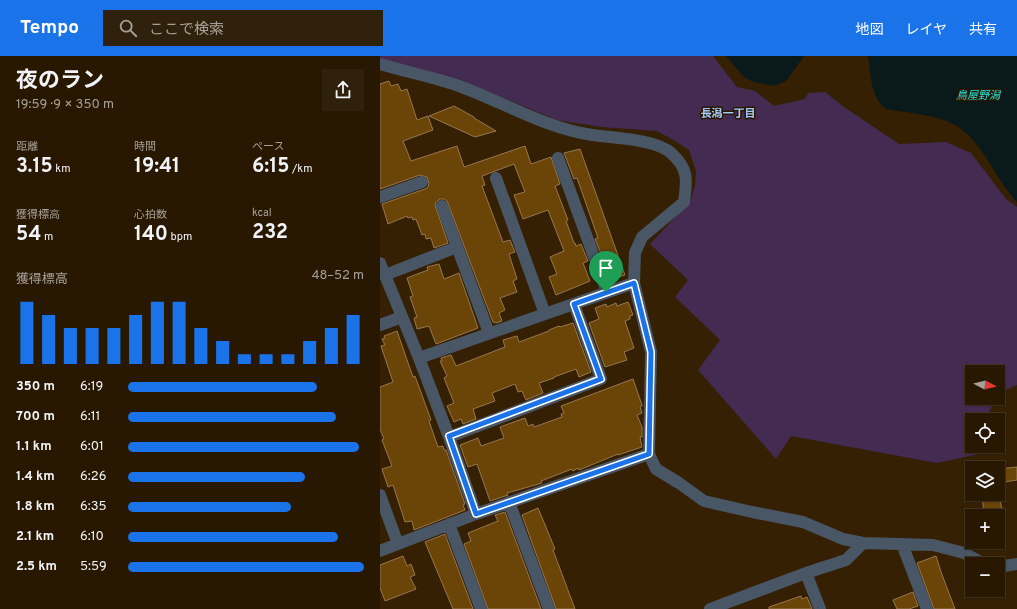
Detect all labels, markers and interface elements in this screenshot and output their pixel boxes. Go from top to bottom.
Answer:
search box [103,10,383,46]
text: Tempo [20,16,79,40]
icon: search [117,17,139,39]
text: ここで検索 [149,21,224,40]
text: 地図 [855,22,883,39]
text: レイヤ [905,22,947,39]
text: 共有 [969,22,997,39]
text: 夜のラン [16,68,104,95]
button: share [322,69,364,111]
water label: 鳥屋野潟 [956,89,1002,103]
text: 19:59 · 9 × 350 m [16,97,114,113]
district label: 長潟一丁目 [701,107,756,121]
text: 距離 [16,140,38,154]
text: 時間 [134,140,156,154]
text: ペース [252,140,284,154]
text: 3.15 [16,154,53,180]
text: 19:41 [134,154,180,180]
text: 6:15 [252,154,289,180]
text: km [53,162,70,176]
text: /km [289,162,312,176]
text: kcal [252,206,272,220]
text: 獲得標高 [16,208,60,222]
text: 心拍数 [134,208,167,222]
text: 232 [252,220,288,246]
text: 54 [16,222,41,248]
text: 140 [134,222,168,248]
text: m [41,230,53,244]
text: bpm [168,230,192,244]
pin [589,251,623,292]
icon: arrive [595,257,617,279]
text: 48–52 m [311,268,364,284]
text: 獲得標高 [16,272,68,288]
north arrow [965,365,1005,405]
map controls [965,365,1005,597]
text: 350 m [16,379,55,395]
text: 6:19 [80,379,103,395]
text: 700 m [16,409,55,425]
text: 6:11 [80,409,100,425]
button: locate [965,413,1005,453]
text: 1.1 km [16,439,52,455]
text: 6:01 [80,439,104,455]
button: layers [965,461,1005,501]
text: 1.4 km [16,469,55,485]
text: 6:26 [80,469,106,485]
text: 1.8 km [16,499,55,515]
text: 6:35 [80,499,107,515]
button: + [965,509,1005,549]
text: 2.1 km [16,529,54,545]
text: 6:10 [80,529,104,545]
button: − [965,557,1005,597]
text: 2.5 km [16,559,57,575]
text: 5:59 [80,559,107,575]

